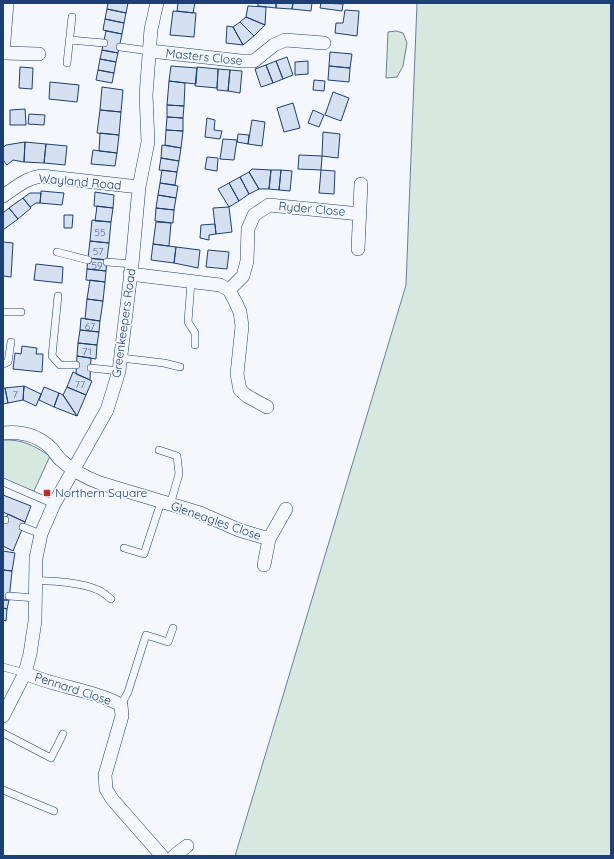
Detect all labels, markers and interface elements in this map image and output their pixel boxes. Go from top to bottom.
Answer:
street label: Masters Close [165,45,243,68]
street label: Wayland Road [38,170,122,193]
street label: Ryder Close [278,198,346,219]
house number: 55 [95,226,105,239]
house number: 57 [93,245,103,258]
house number: 59 [91,259,103,272]
street label: Greenkeepers Road [108,267,139,379]
house number: 67 [85,320,95,333]
house number: 71 [82,345,92,358]
house number: 77 [75,378,85,391]
house number: 7 [12,388,18,401]
place label: Northern Square [55,485,148,500]
marker: Northern Square [42,488,52,498]
street label: Gleneagles Close [169,498,264,543]
street label: Pennard Close [33,669,114,708]

